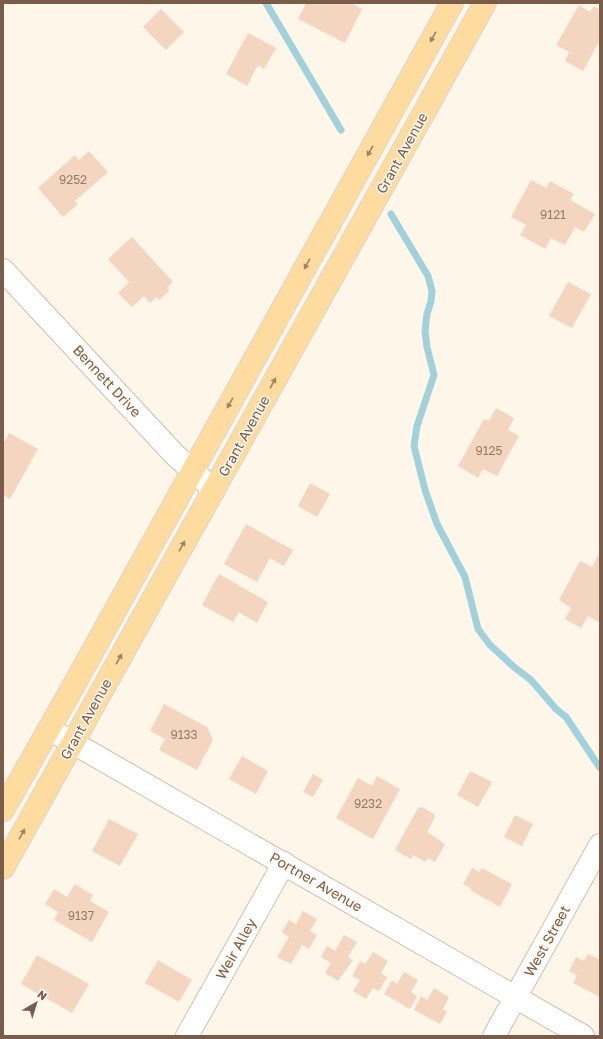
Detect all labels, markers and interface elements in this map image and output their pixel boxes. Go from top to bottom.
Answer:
one-way arrow [430,31,437,43]
street label: Grant Avenue [372,109,431,196]
one-way arrow [366,145,373,156]
house number: 9252 [59,172,87,187]
house number: 9121 [540,207,566,222]
one-way arrow [303,258,310,270]
street label: Bennett Drive [70,341,145,420]
one-way arrow [270,377,277,389]
street label: Grant Avenue [214,392,273,479]
one-way arrow [227,397,234,408]
house number: 9125 [475,443,503,458]
one-way arrow [179,540,186,552]
one-way arrow [116,653,123,665]
street label: Grant Avenue [56,675,115,762]
house number: 9133 [170,727,198,742]
house number: 9232 [354,796,382,811]
one-way arrow [19,828,25,840]
street label: Portner Avenue [267,848,365,915]
street label: West Street [520,902,573,979]
house number: 9137 [68,908,94,923]
street label: Weir Alley [212,915,259,982]
north arrow [16,983,56,1023]
text: N [35,987,50,1002]

